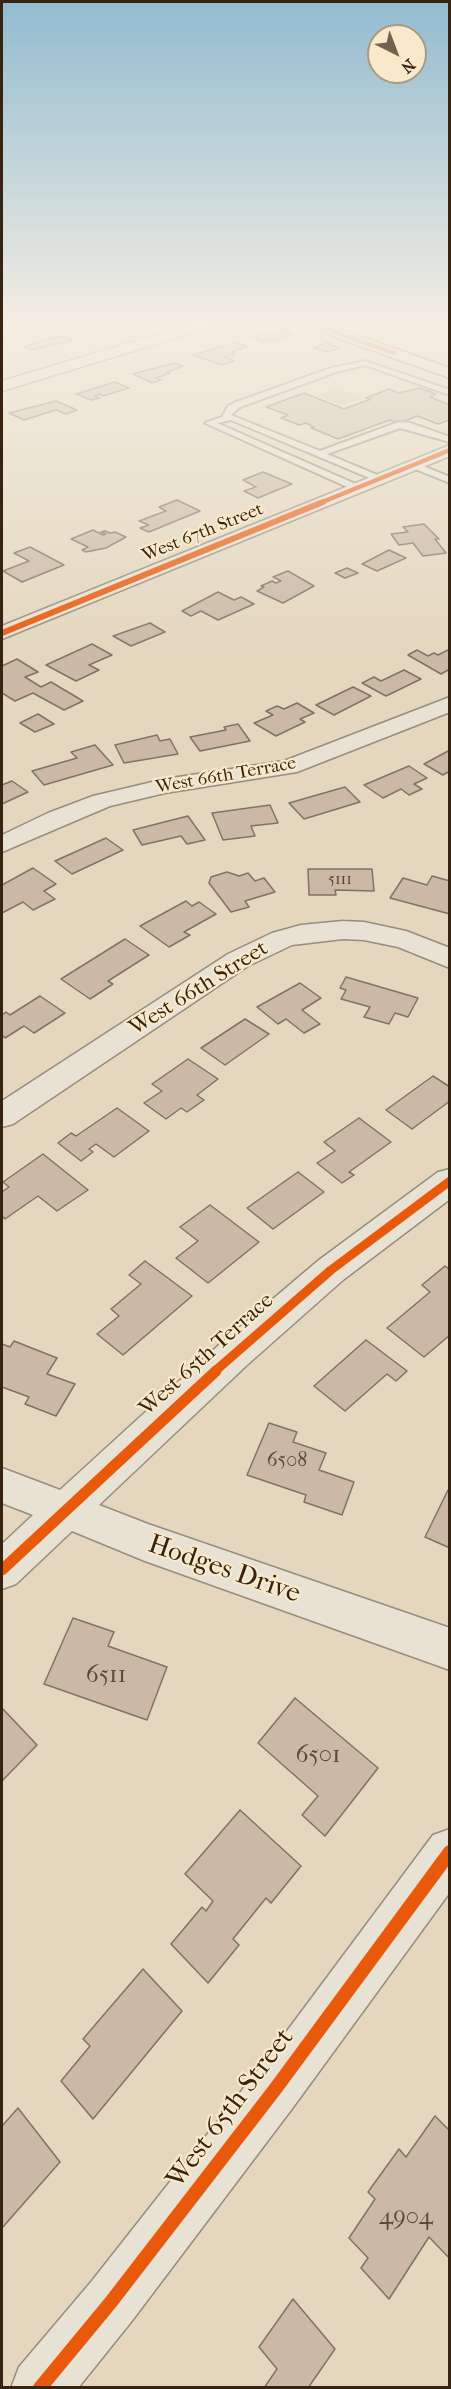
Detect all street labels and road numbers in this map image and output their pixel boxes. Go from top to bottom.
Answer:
street label: West 67th Street [139,499,267,567]
street label: West 66th Terrace [154,753,298,799]
street label: West 66th Street [125,936,273,1042]
street label: West 65th Terrace [134,1288,280,1422]
street label: Hodges Drive [144,1529,304,1611]
street label: West 65th Street [160,2023,302,2195]

